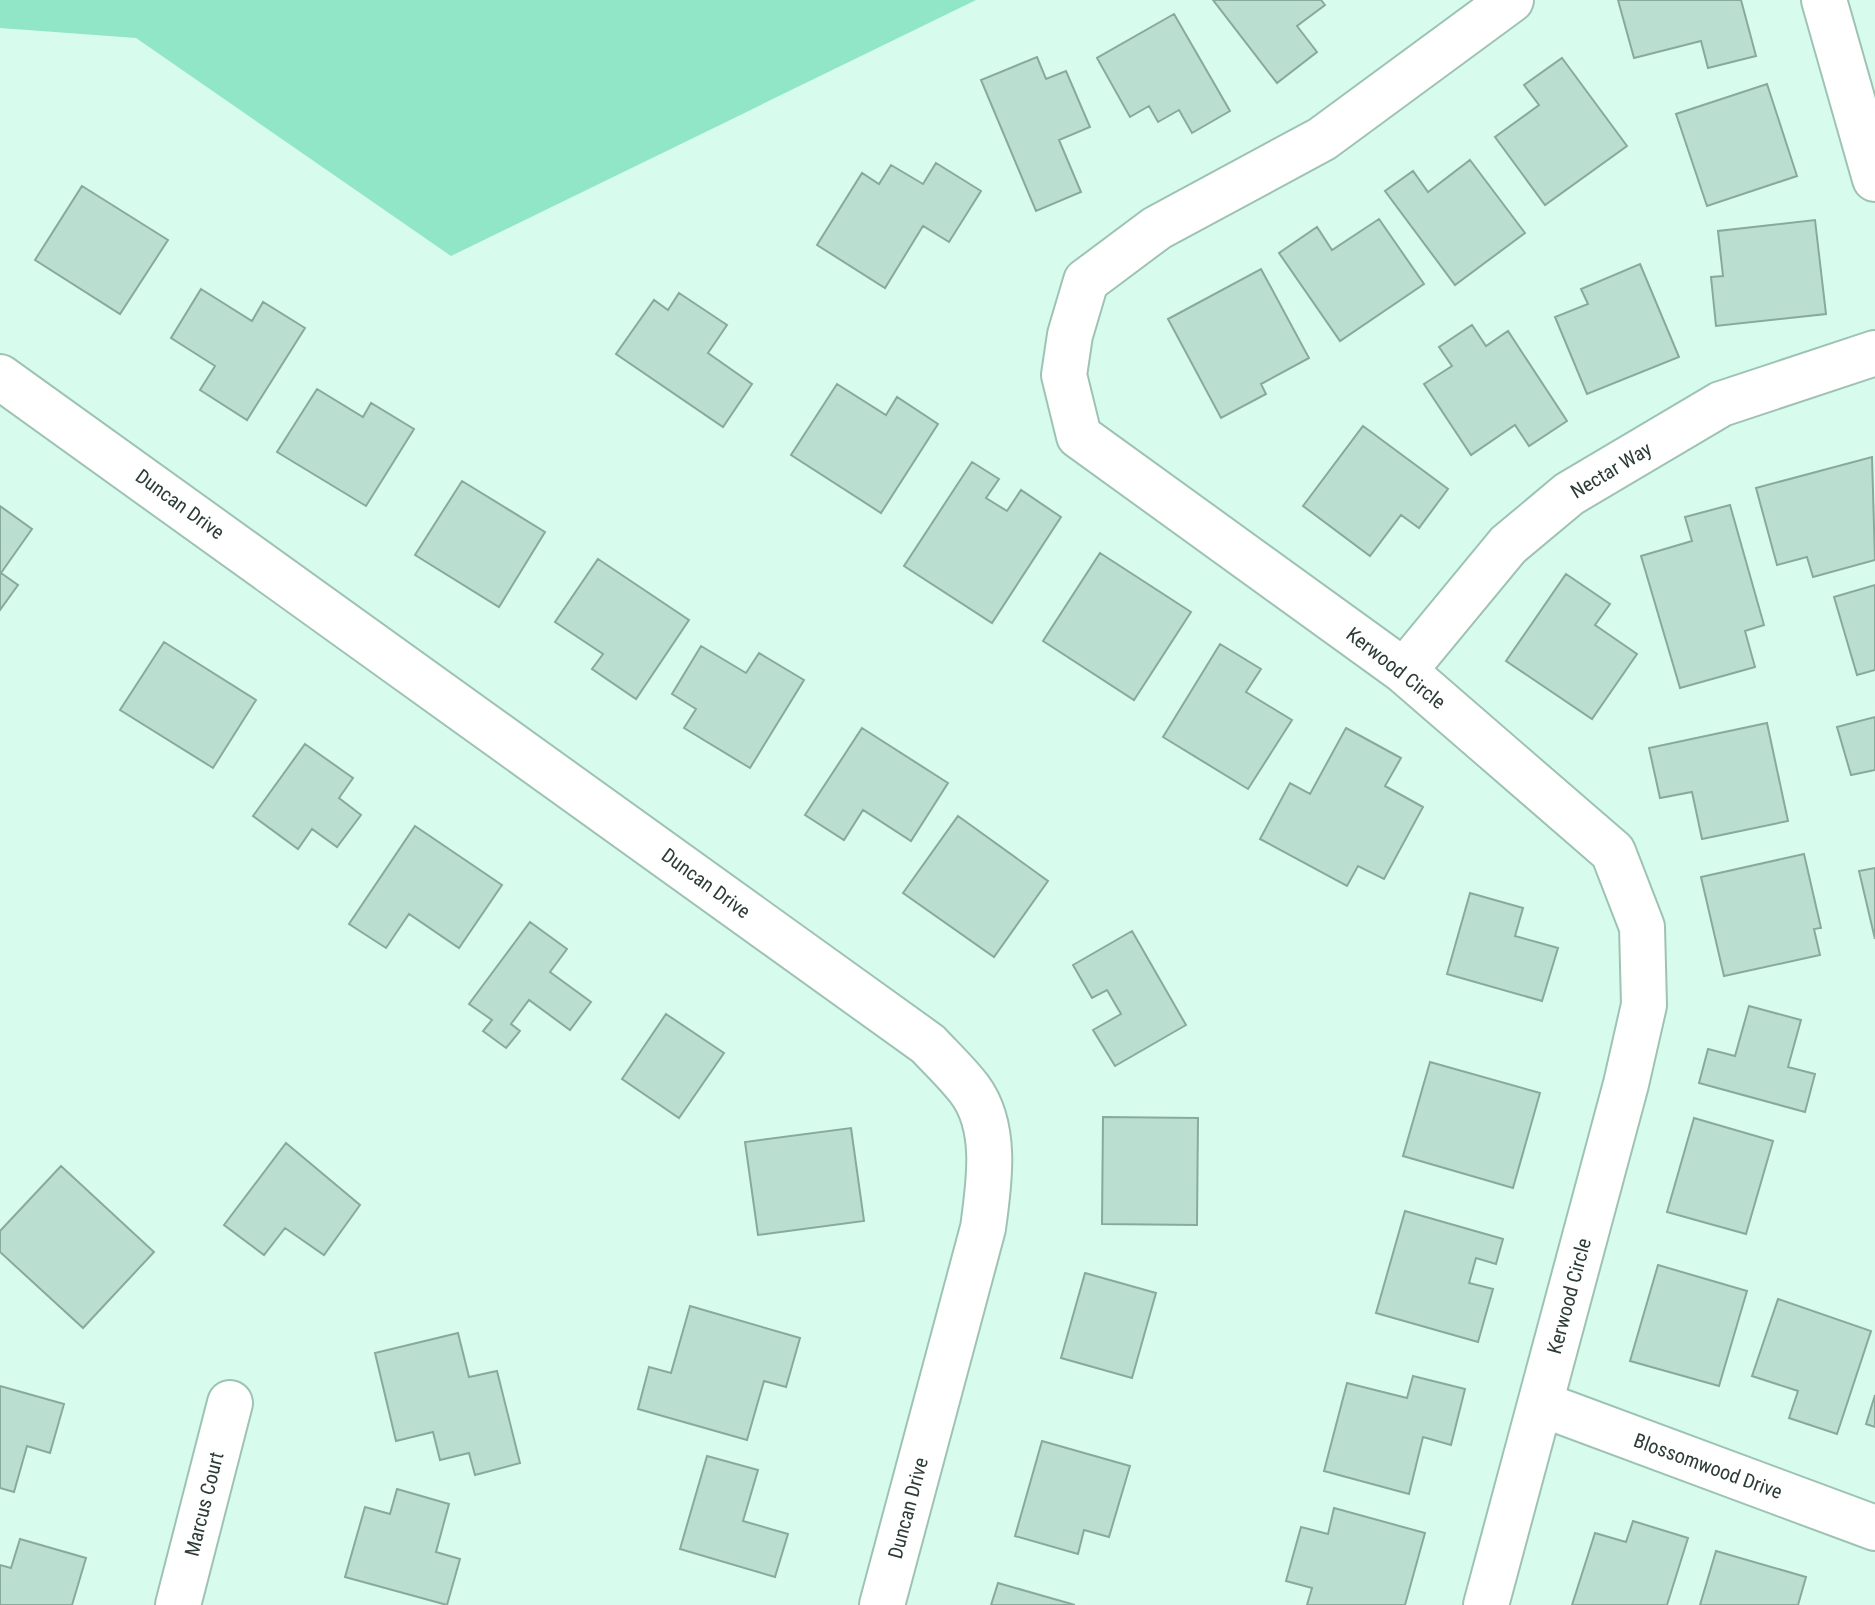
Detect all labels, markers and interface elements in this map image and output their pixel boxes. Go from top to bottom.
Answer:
street label: Nectar Way [1566,437,1656,503]
street label: Duncan Drive [131,464,229,544]
street label: Kerwood Circle [1342,622,1450,714]
street label: Duncan Drive [657,843,755,923]
street label: Kerwood Circle [1542,1235,1596,1357]
street label: Blossomwood Drive [1630,1428,1786,1504]
street label: Marcus Court [179,1449,229,1559]
street label: Duncan Drive [883,1455,933,1561]

